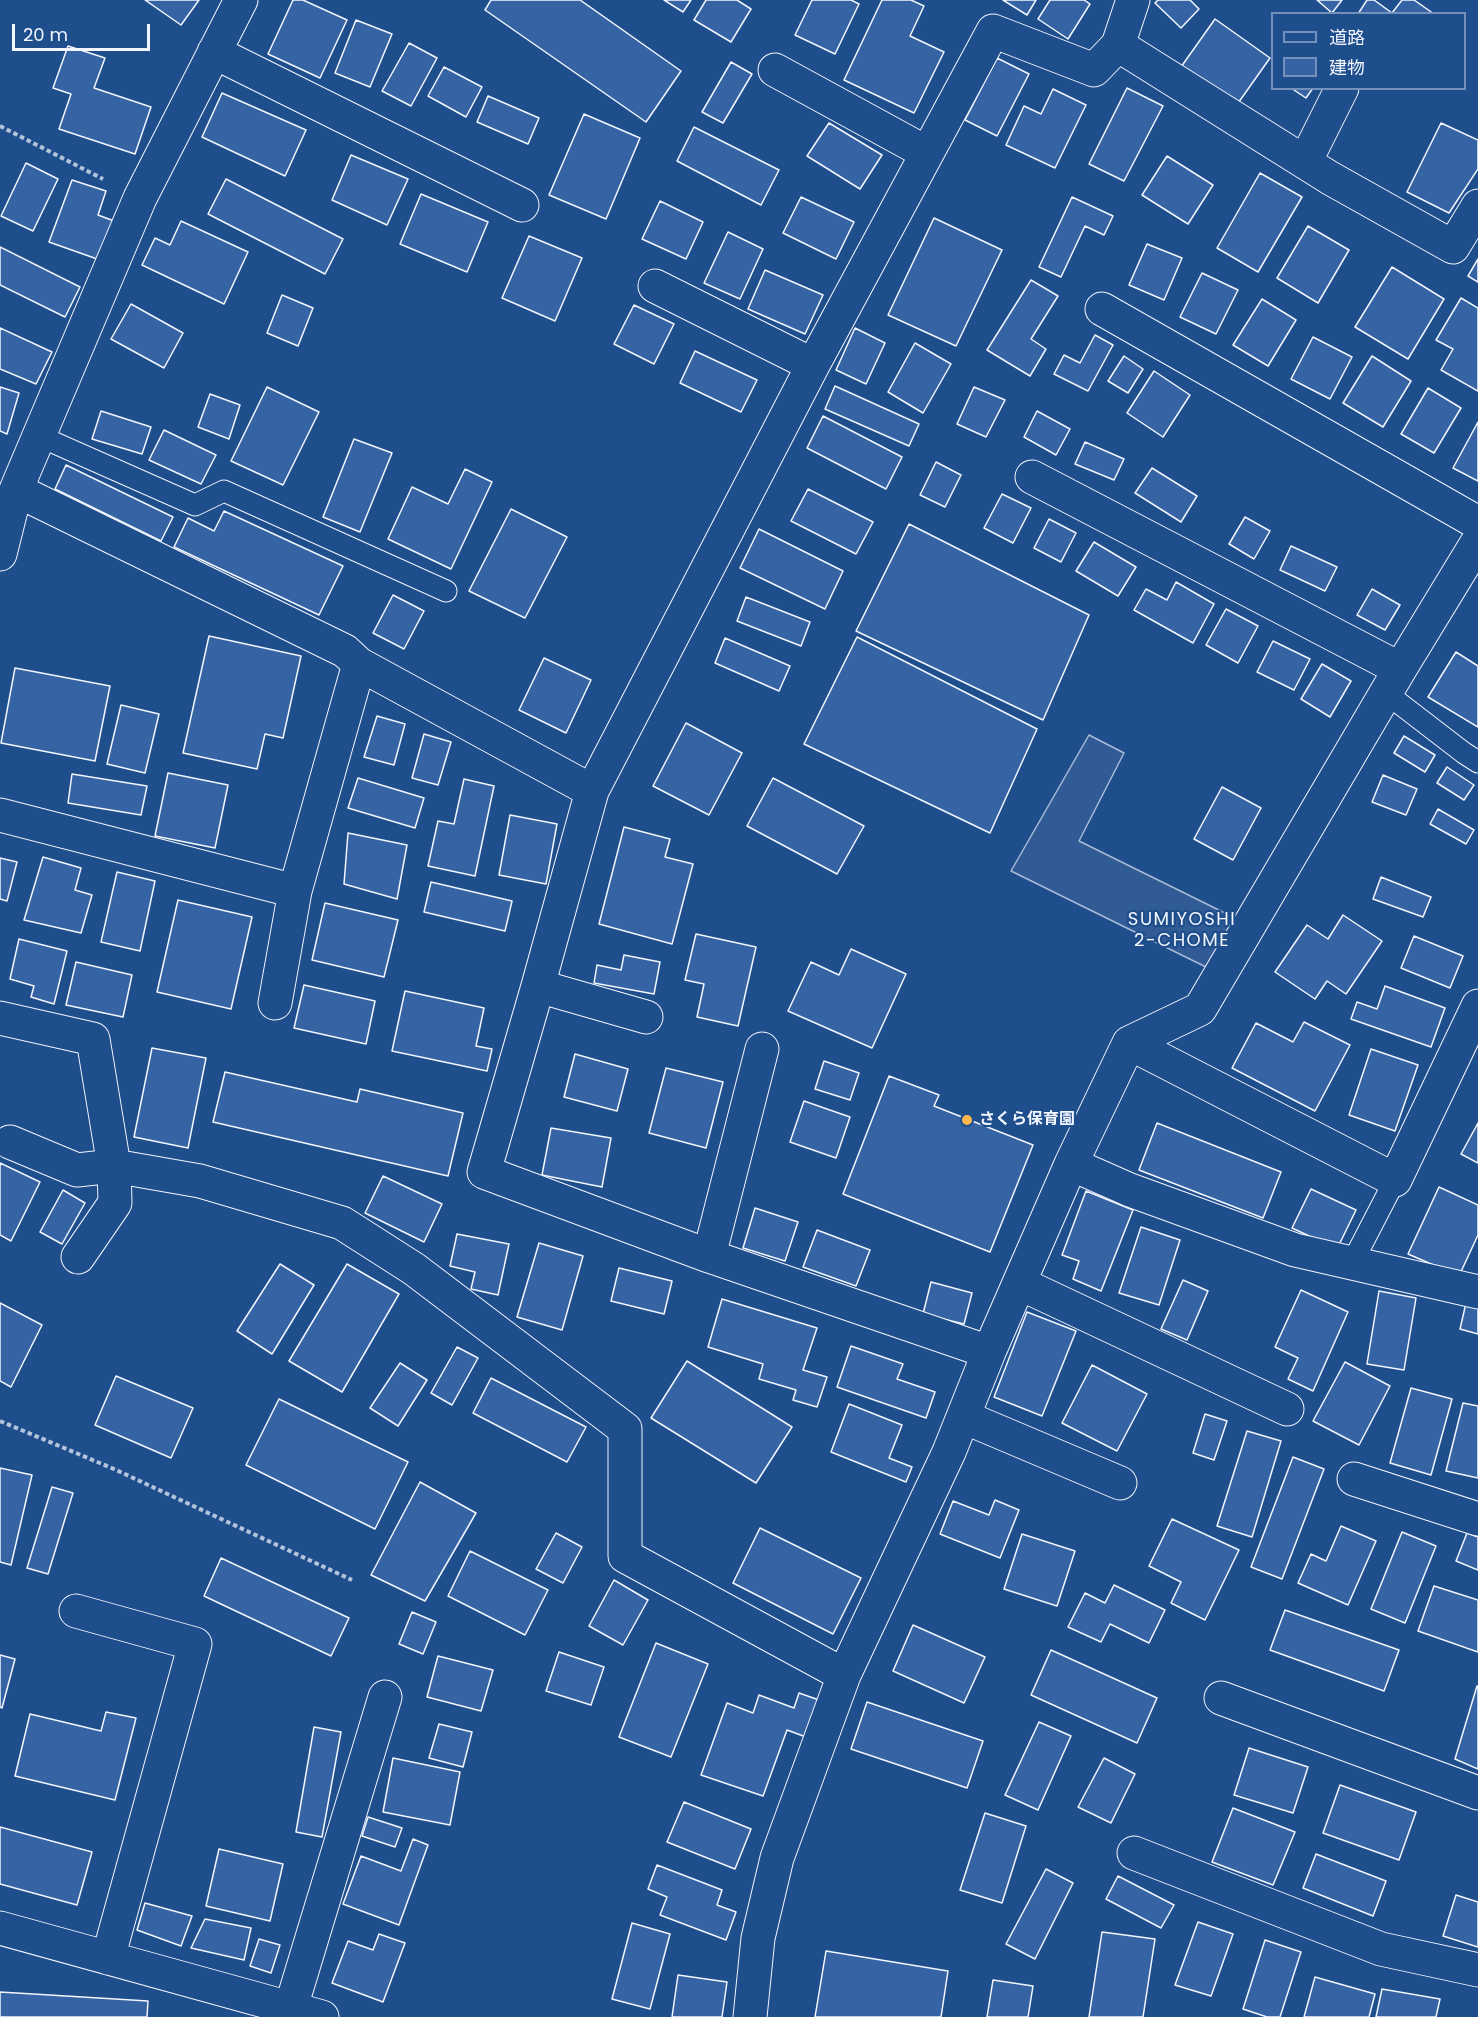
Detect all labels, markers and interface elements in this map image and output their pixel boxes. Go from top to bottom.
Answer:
scale bar [15,12,153,50]
legend [1271,12,1466,90]
text: 20 m [23,22,68,47]
text: 道路 [1329,25,1365,50]
text: 建物 [1329,55,1365,80]
district label: SUMIYOSHI 2-CHOME [1128,909,1236,952]
place label: さくら保育園 [979,1110,1075,1130]
marker: さくら保育園 [960,1113,974,1127]

